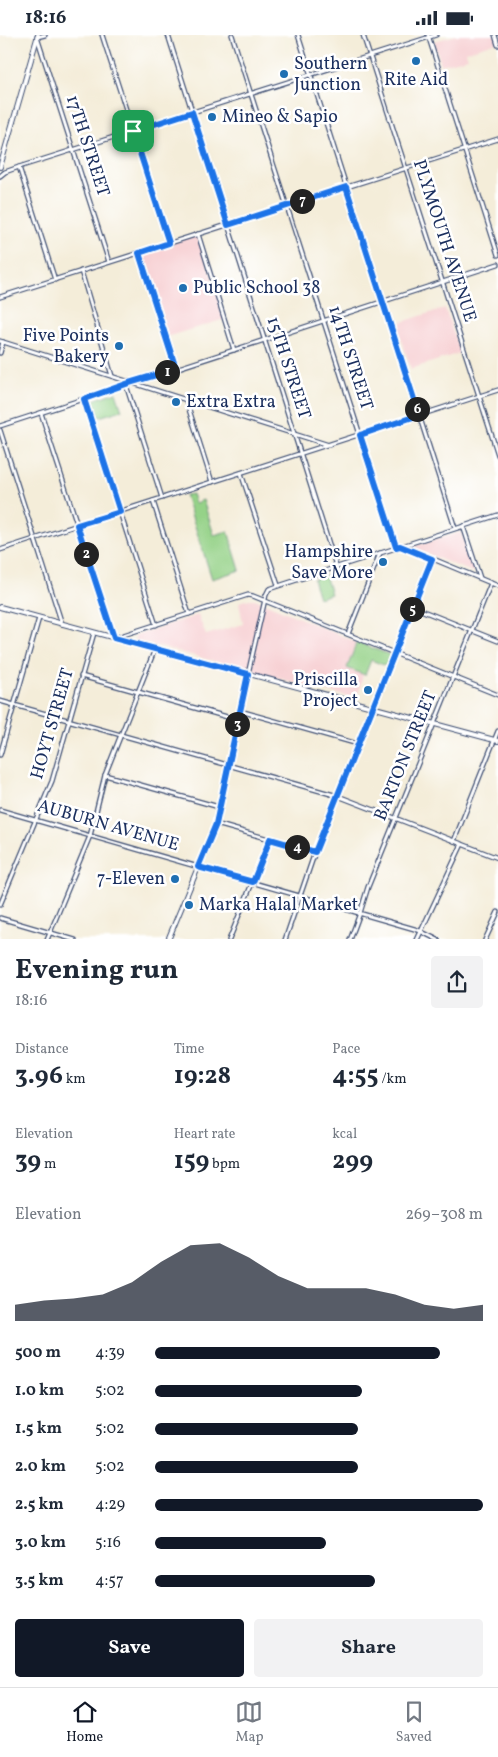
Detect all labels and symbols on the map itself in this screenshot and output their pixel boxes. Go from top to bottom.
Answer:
place label: Southern Junction [294,52,368,98]
marker: Rite Aid [410,55,422,67]
marker: Southern Junction [278,68,290,80]
place label: Rite Aid [384,68,448,93]
street label: 17TH STREET [59,92,115,201]
place label: Mineo & Sapio [222,105,338,130]
pin [112,110,154,152]
marker: Mineo & Sapio [206,111,218,123]
street label: PLYMOUTH AVENUE [406,157,482,326]
pin: 7 [290,189,314,213]
place label: Public School 38 [193,276,320,301]
marker: Public School 38 [177,282,189,294]
street label: 14TH STREET [321,303,379,414]
street label: 15TH STREET [260,314,316,423]
place label: Five Points Bakery [23,324,109,370]
marker: Five Points Bakery [113,340,125,352]
pin: 1 [154,359,180,385]
place label: Extra Extra [186,390,276,415]
marker: Extra Extra [170,396,182,408]
pin: 6 [404,397,430,421]
place label: Hampshire Save More [284,540,373,586]
pin: 2 [74,541,98,567]
marker: Hampshire Save More [377,556,389,568]
pin: 5 [400,597,424,621]
street label: HOYT STREET [25,665,81,782]
place label: Priscilla Project [294,668,358,714]
marker: Priscilla Project [362,684,374,696]
street label: BARTON STREET [369,687,444,825]
pin: 3 [224,711,250,737]
street label: AUBURN AVENUE [34,794,182,858]
pin: 4 [284,835,310,859]
place label: 7-Eleven [97,867,165,892]
marker: 7-Eleven [169,873,181,885]
place label: Marka Halal Market [199,893,358,918]
marker: Marka Halal Market [183,899,195,911]

